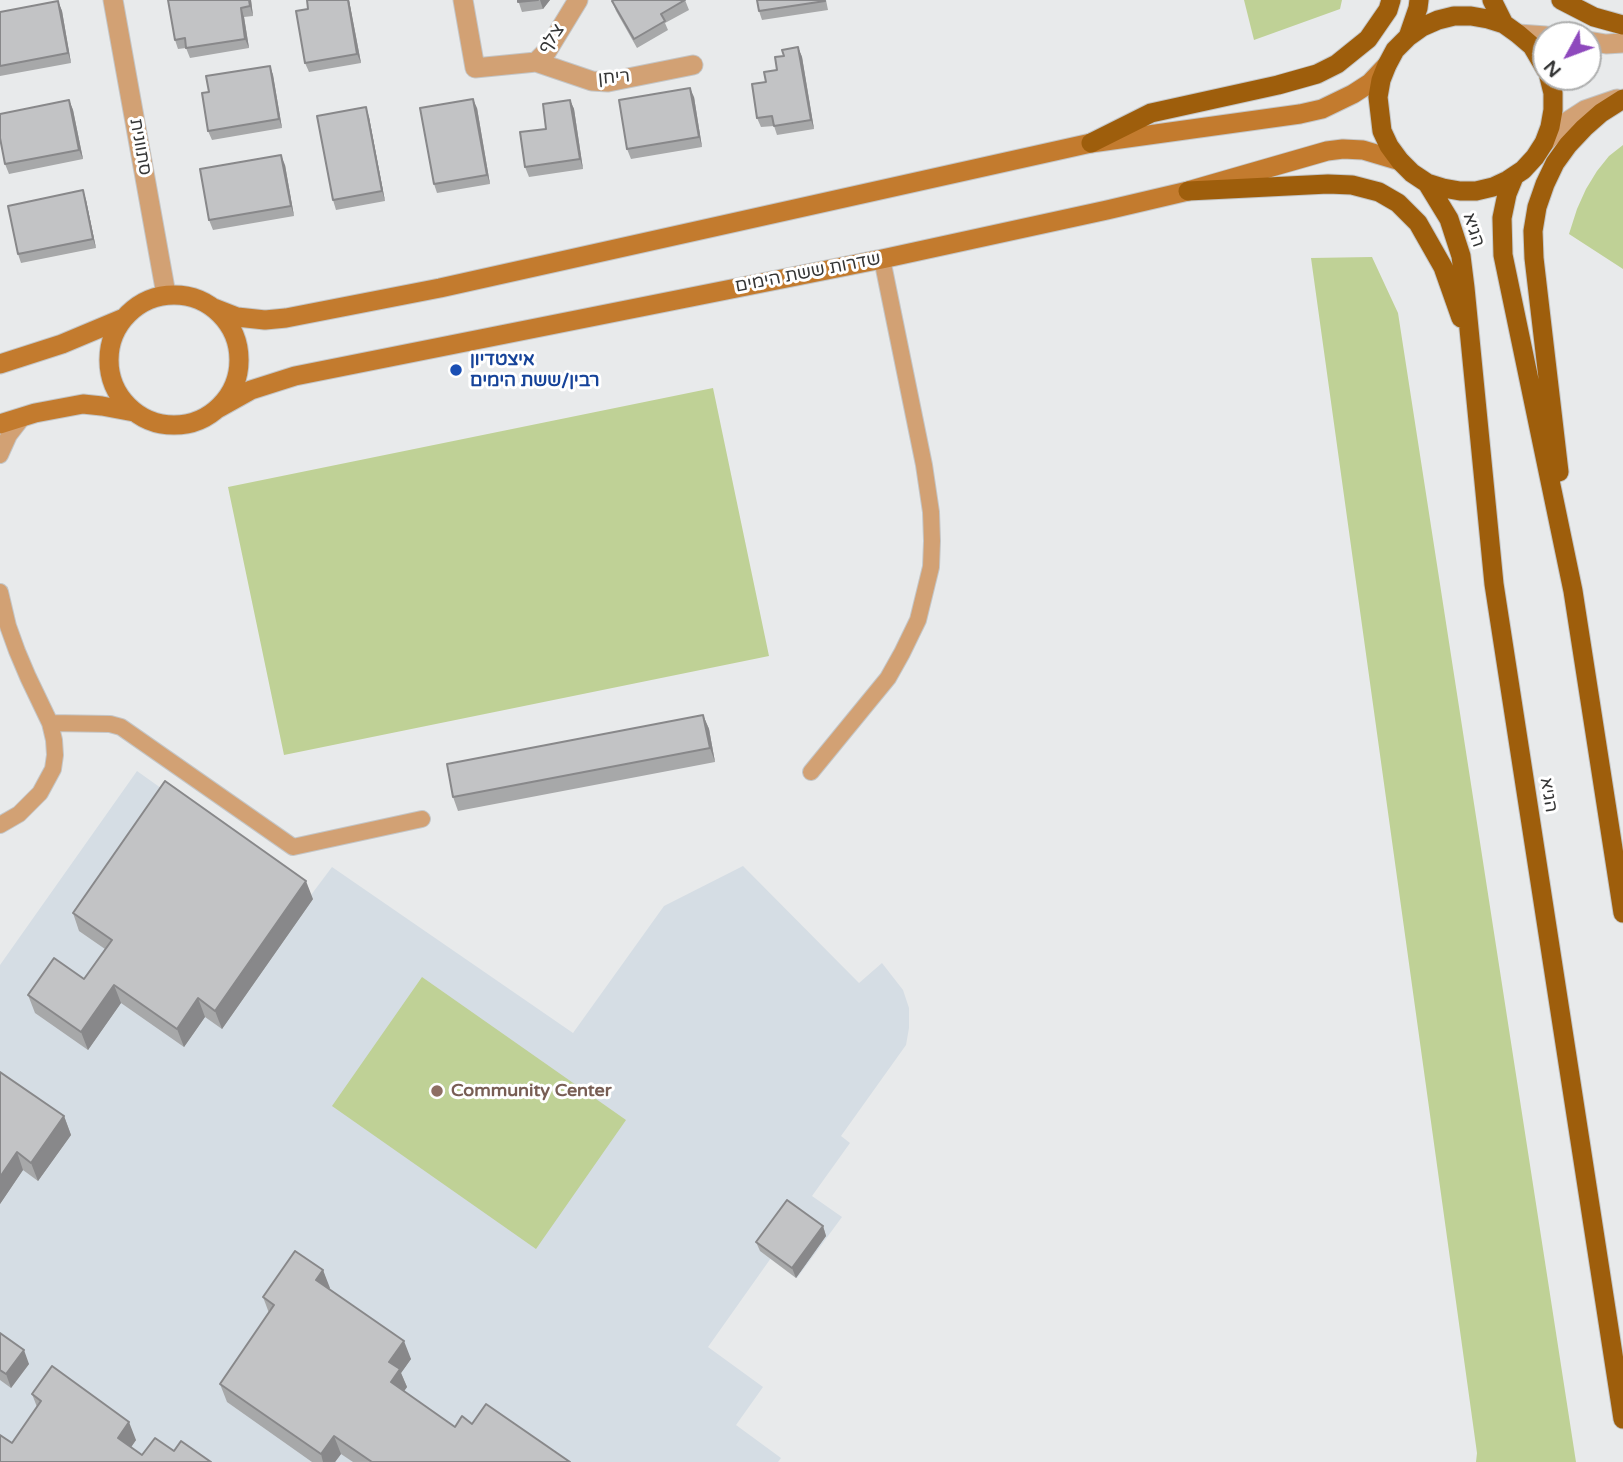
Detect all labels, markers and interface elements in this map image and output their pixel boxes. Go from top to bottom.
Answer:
street label: צלף [534,20,570,58]
north arrow [1532,21,1602,91]
text: N [1539,55,1566,81]
street label: ריחן [597,66,631,90]
street label: סתוונית [124,117,156,177]
street label: הגיא [1457,210,1489,250]
street label: שדרות ששת הימים [733,248,883,298]
place label: איצטדיון רבין/ששת הימים [470,349,599,392]
marker: איצטדיון רבין/ששת הימים [448,362,464,378]
street label: הגיא [1535,776,1561,814]
place label: Community Center [451,1080,612,1102]
marker: Community Center [429,1083,445,1099]

